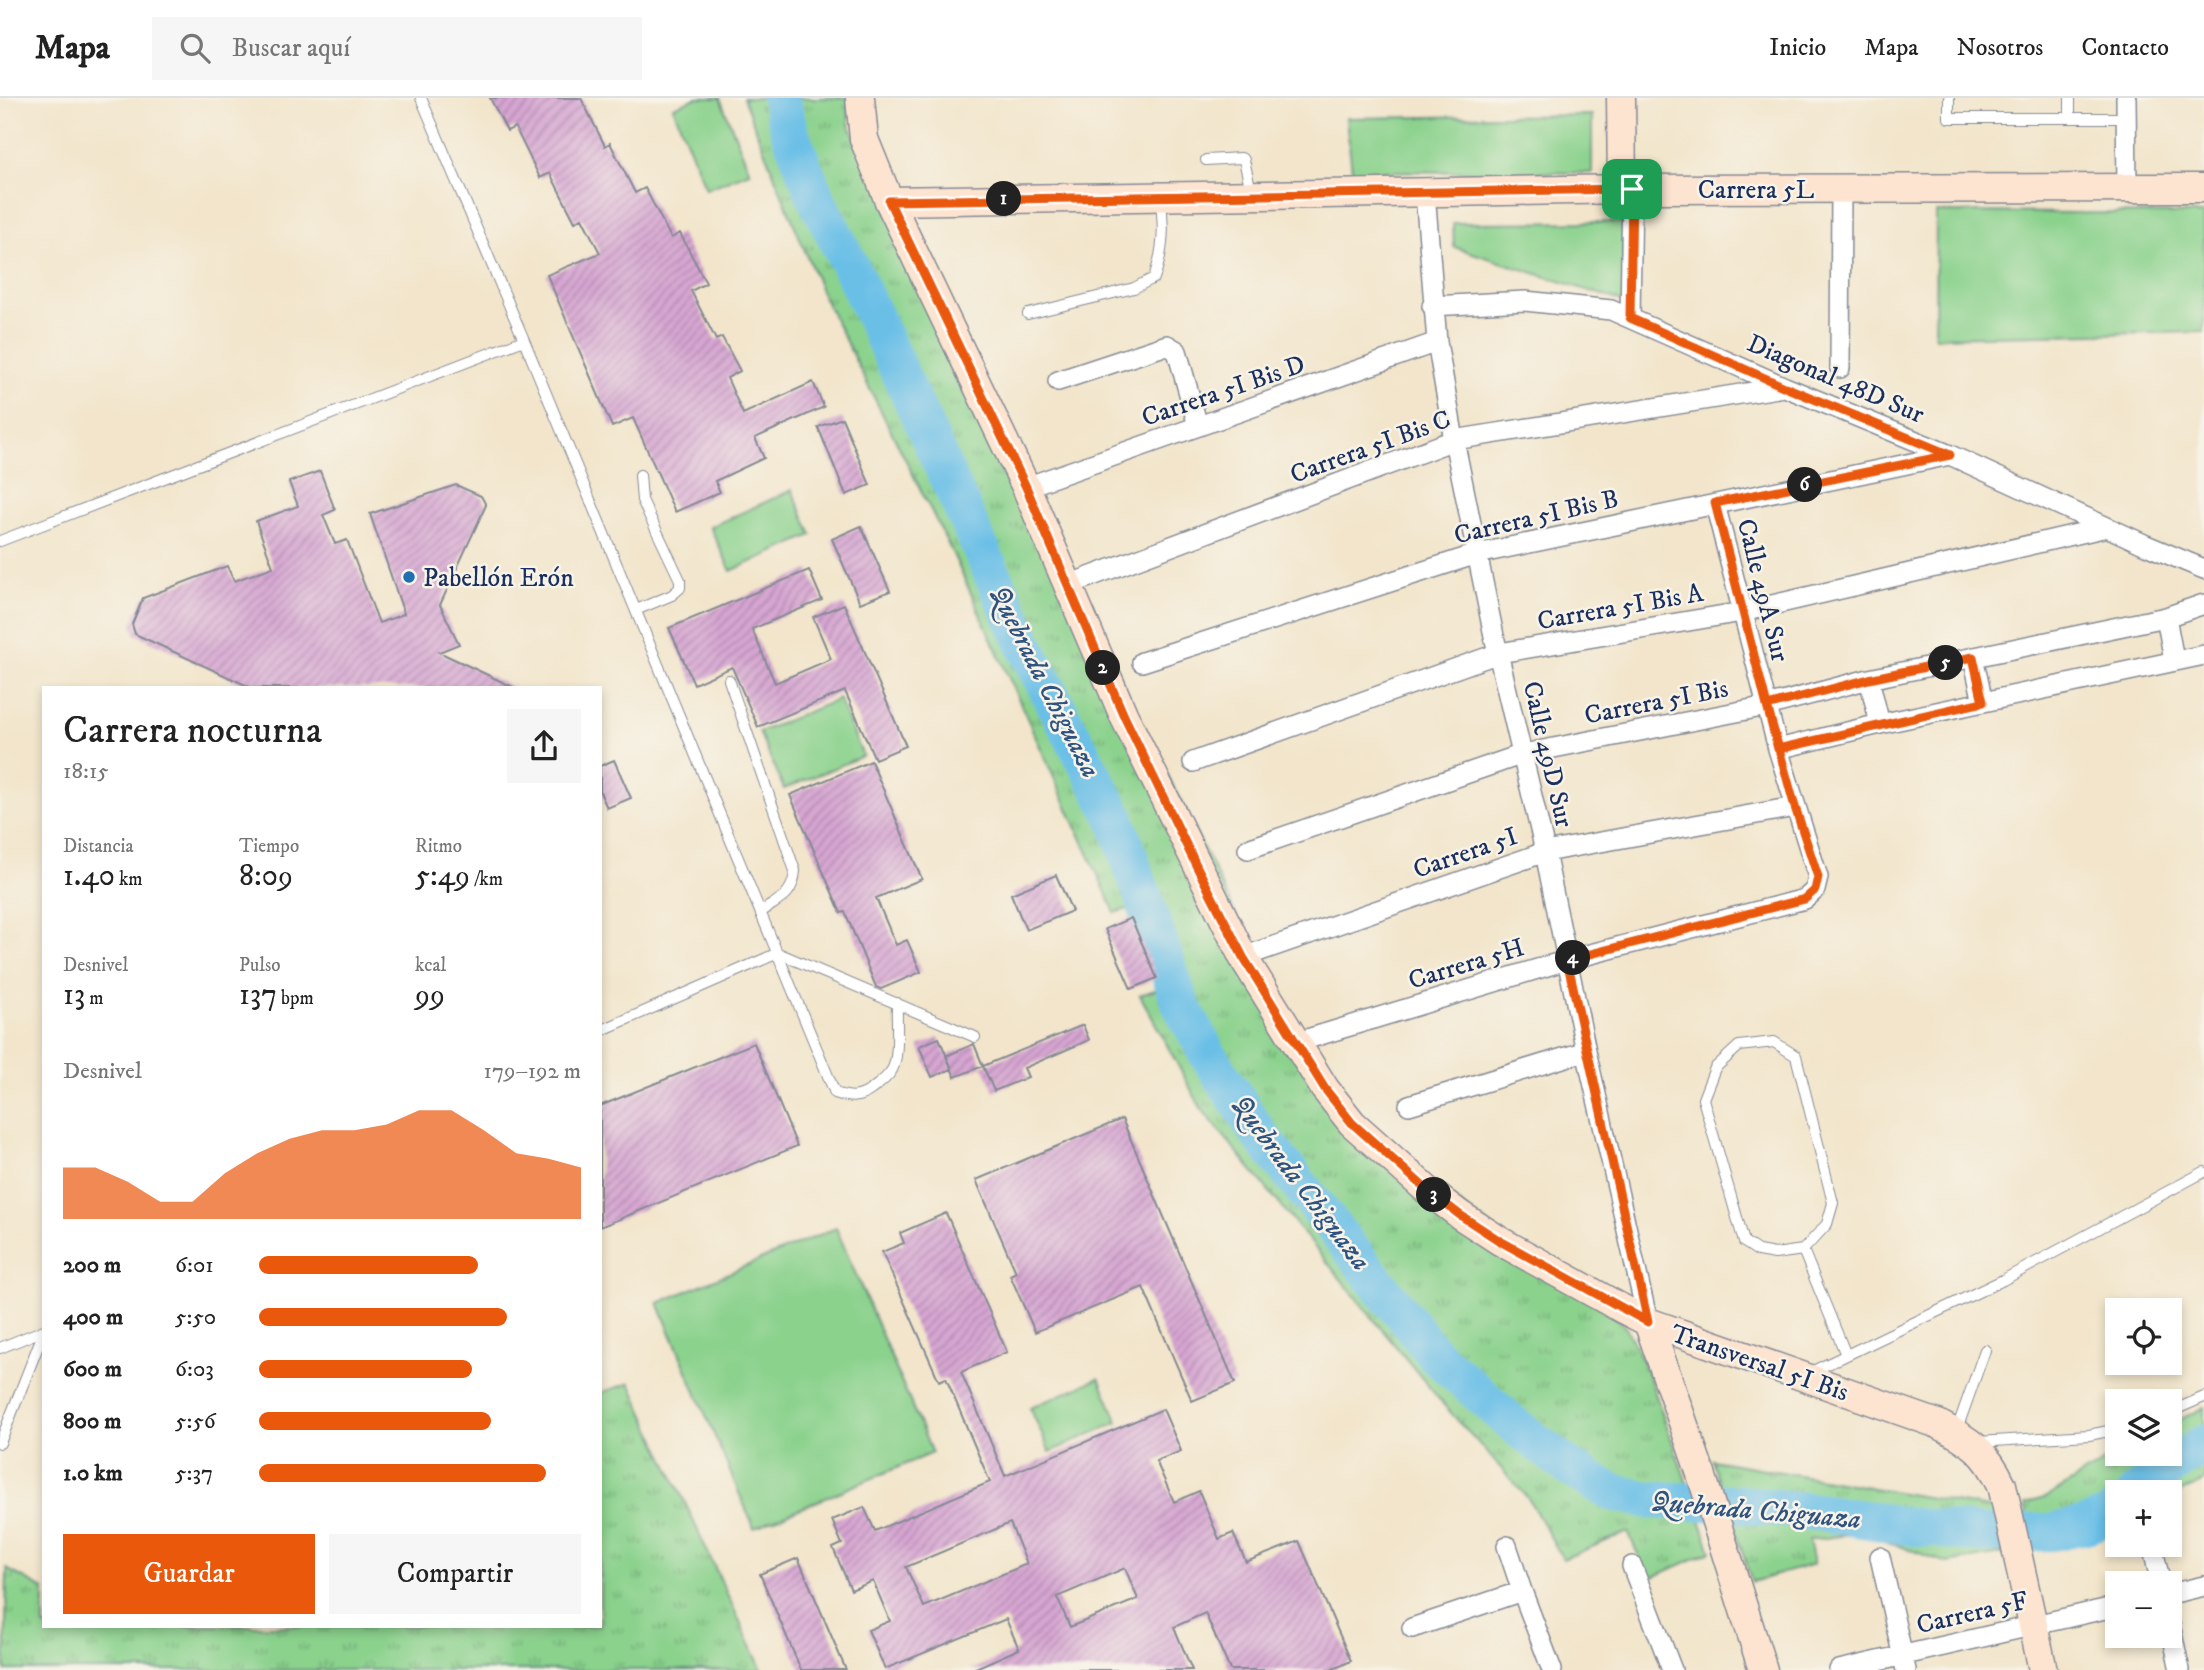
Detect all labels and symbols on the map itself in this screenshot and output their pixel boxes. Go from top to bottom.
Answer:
pin [1602,159,1662,219]
street label: Carrera 5L [1698,174,1814,207]
pin: 1 [986,182,1021,217]
street label: Diagonal 48D Sur [1742,327,1929,432]
street label: Carrera 5I Bis D [1137,348,1310,435]
street label: Carrera 5I Bis C [1286,403,1455,492]
pin: 6 [1787,468,1822,502]
street label: Carrera 5I Bis B [1451,483,1622,552]
street label: Calle 49A Sur [1729,515,1796,666]
place label: Pabellón Erón [423,562,574,595]
marker: Pabellón Erón [401,569,417,585]
street label: Carrera 5I Bis A [1535,577,1706,638]
water label: Quebrada Chiguaza [981,580,1108,784]
pin: 5 [1928,646,1964,680]
pin: 2 [1086,650,1120,686]
street label: Carrera 5I Bis [1582,672,1731,733]
street label: Calle 49D Sur [1515,678,1580,831]
street label: Carrera 5I [1409,820,1522,887]
street label: Carrera 5H [1404,931,1528,998]
pin: 4 [1556,940,1590,976]
water label: Quebrada Chiguaza [1223,1088,1378,1278]
pin: 3 [1416,1178,1452,1212]
street label: Transversal 5I Bis [1666,1318,1853,1409]
water label: Quebrada Chiguaza [1649,1484,1862,1537]
street label: Carrera 5F [1913,1585,2031,1642]

